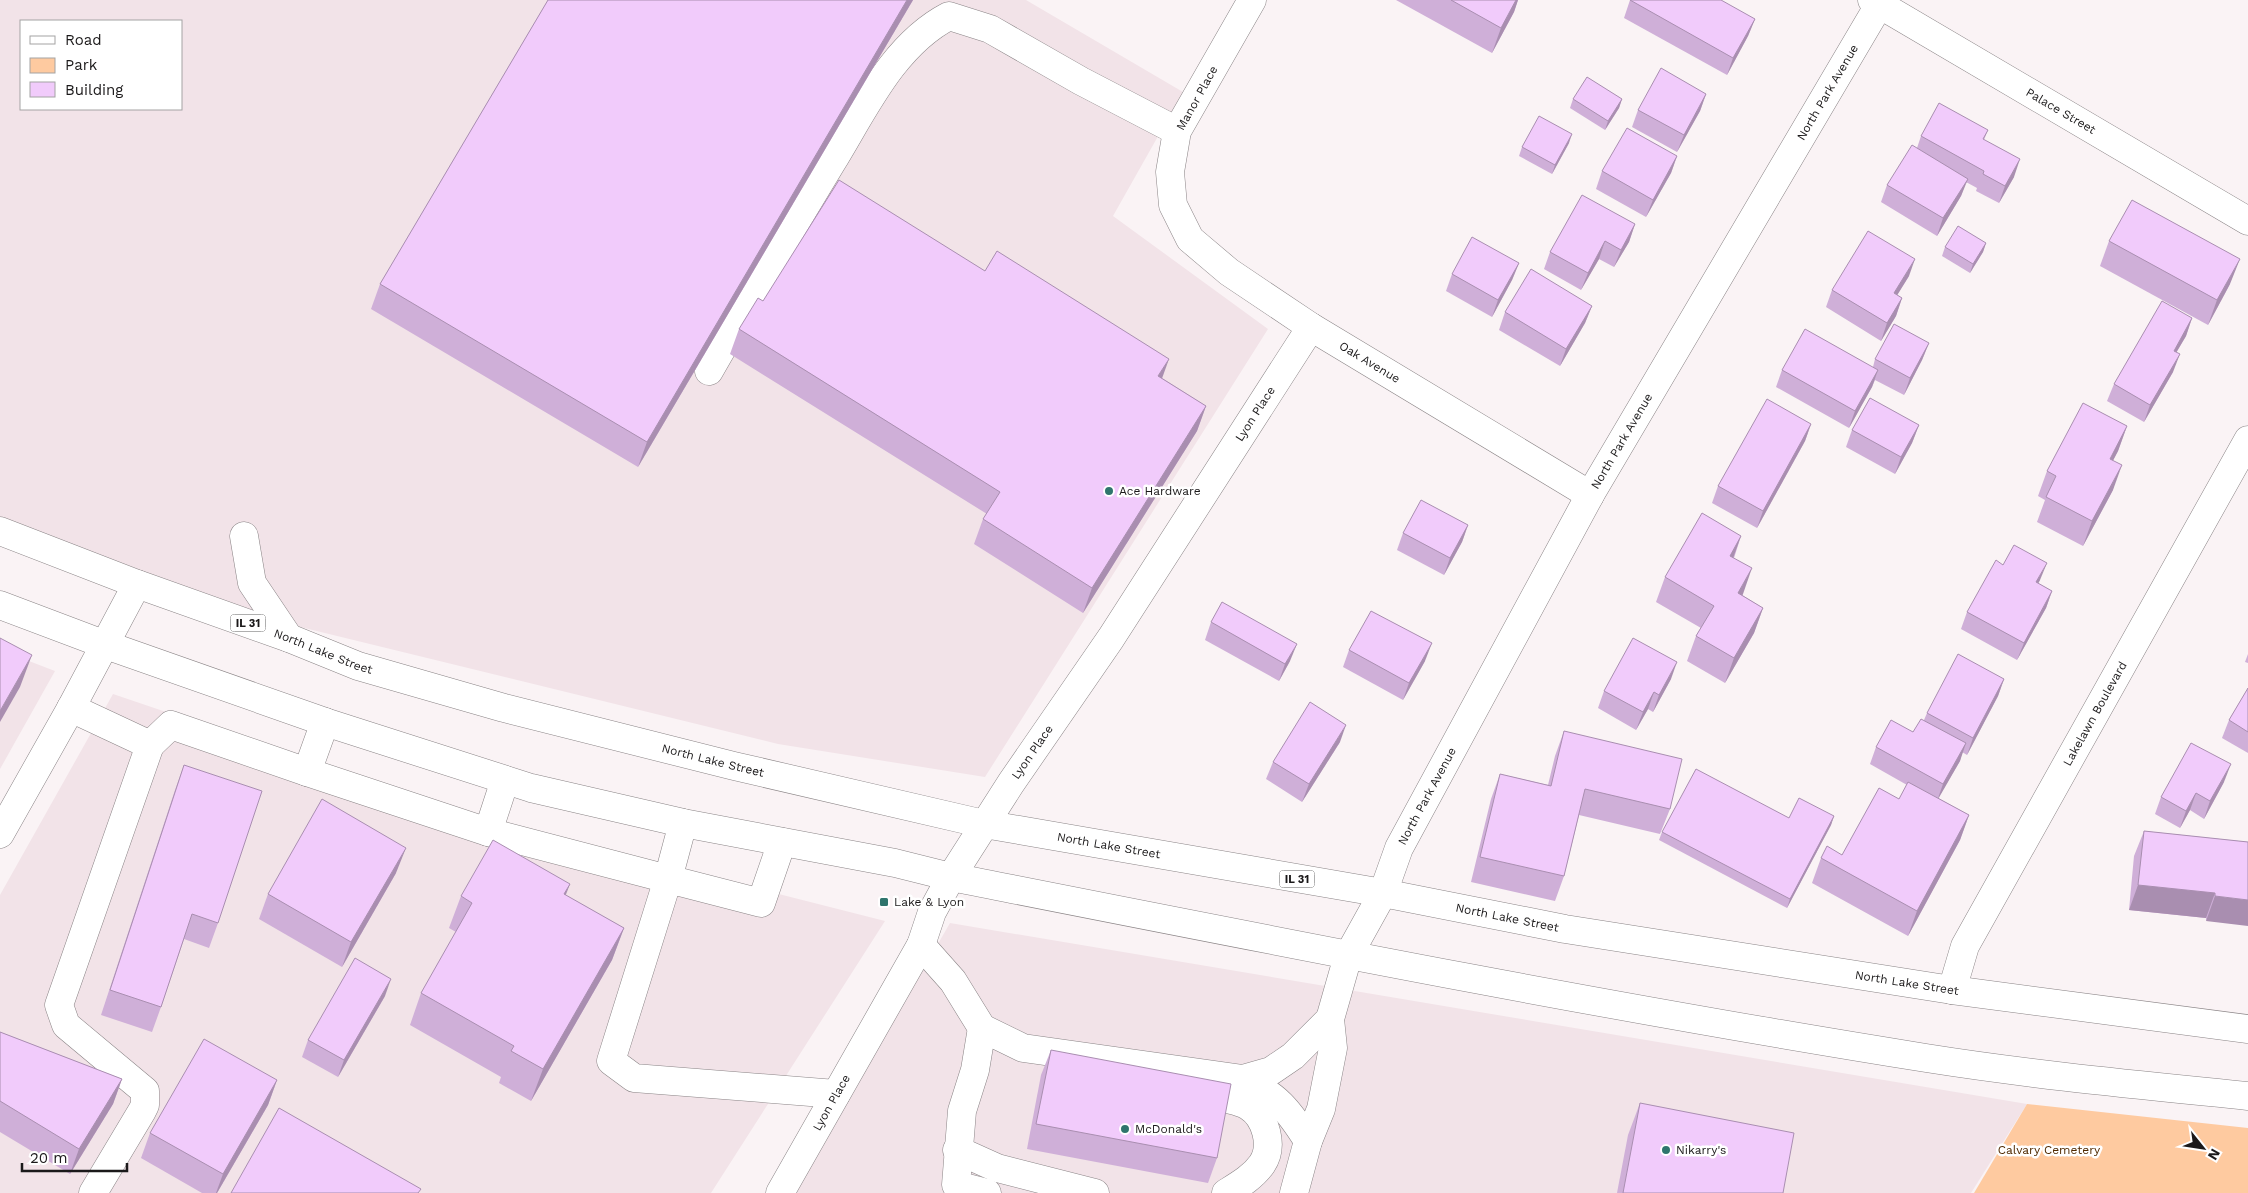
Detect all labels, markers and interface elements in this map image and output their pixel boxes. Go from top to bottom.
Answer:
legend [20,20,182,110]
text: Road [65,31,102,49]
street label: North Park Avenue [1794,42,1861,143]
text: Park [65,56,98,74]
street label: Manor Place [1173,63,1221,133]
text: Building [65,81,123,99]
street label: Palace Street [2023,85,2098,137]
street label: Oak Avenue [1337,339,1403,386]
street label: Lyon Place [1232,384,1278,444]
street label: North Park Avenue [1588,391,1655,491]
place label: Ace Hardware [1119,484,1201,498]
marker: Ace Hardware [1103,485,1115,497]
road number: IL 31 [230,614,266,632]
street label: North Lake Street [272,626,374,677]
street label: Lakelawn Boulevard [2060,659,2130,768]
street label: Lyon Place [1009,722,1056,782]
street label: North Lake Street [660,741,765,780]
street label: North Park Avenue [1395,745,1459,847]
street label: North Lake Street [1056,830,1162,861]
road number: IL 31 [1280,871,1314,888]
place label: Lake & Lyon [894,895,964,909]
marker: Lake & Lyon [878,896,890,908]
street label: North Lake Street [1454,901,1560,935]
street label: North Lake Street [1854,968,1960,998]
street label: Lyon Place [810,1072,853,1133]
place label: McDonald's [1135,1122,1202,1136]
marker: McDonald's [1119,1123,1131,1135]
north arrow [2178,1123,2228,1173]
scale bar [22,1140,128,1172]
place label: Nikarry's [1676,1143,1726,1157]
park label: Calvary Cemetery [1998,1143,2101,1157]
marker: Nikarry's [1660,1144,1672,1156]
text: N [2205,1146,2224,1163]
text: 20 m [30,1149,68,1167]

